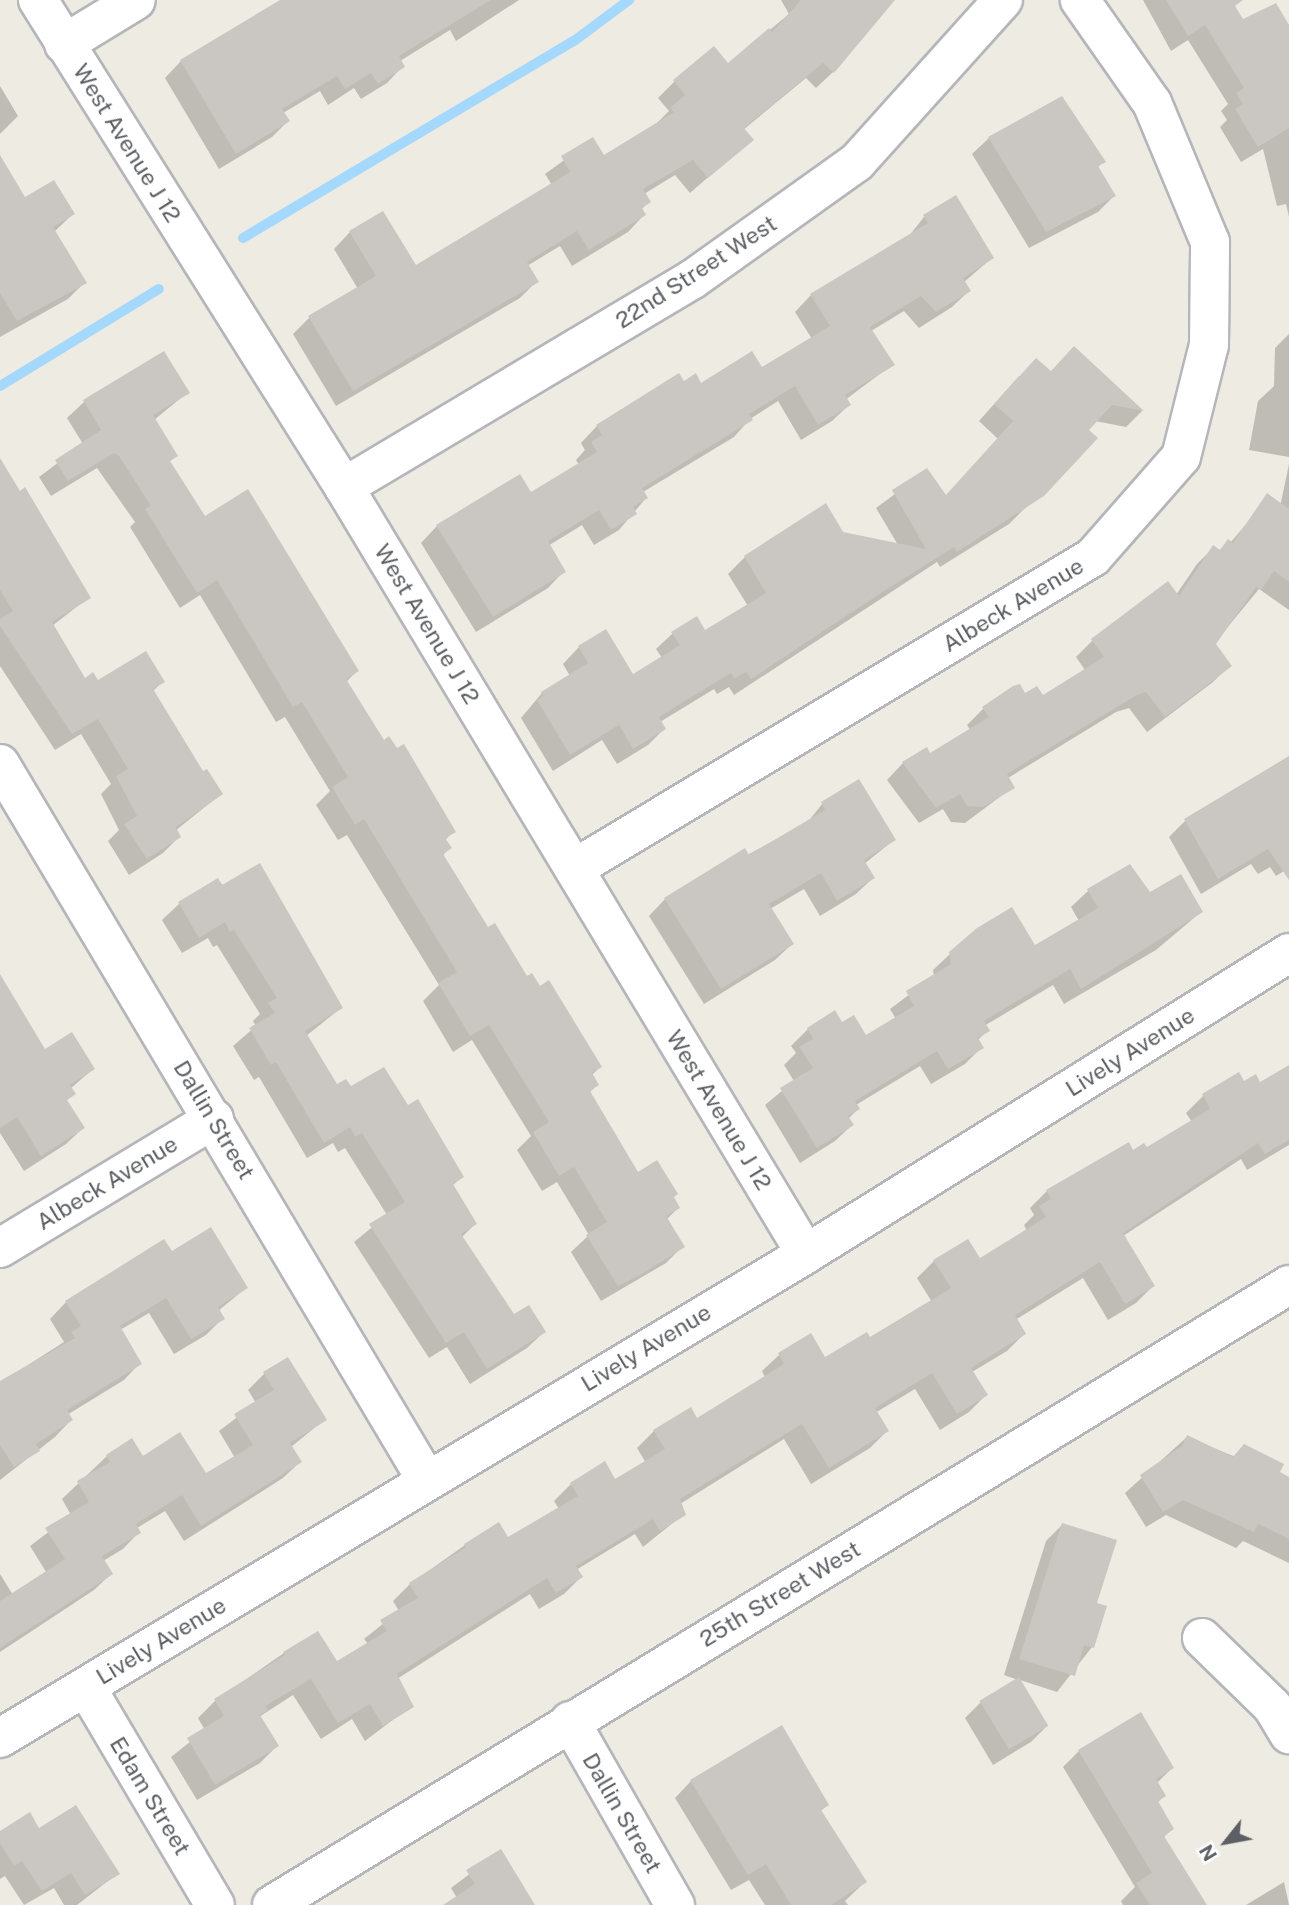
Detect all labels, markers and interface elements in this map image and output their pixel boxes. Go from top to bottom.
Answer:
street label: West Avenue J 12 [67,59,187,227]
street label: 22nd Street West [610,210,782,334]
street label: West Avenue J 12 [368,539,486,709]
street label: Albeck Avenue [937,552,1089,658]
street label: Lively Avenue [1060,1001,1200,1103]
street label: West Avenue J 12 [660,1025,778,1195]
street label: Dallin Street [168,1055,260,1185]
street label: Albeck Avenue [31,1130,183,1236]
street label: Lively Avenue [576,1298,716,1398]
street label: 25th Street West [694,1535,866,1653]
street label: Lively Avenue [91,1591,231,1691]
street label: Edam Street [104,1732,196,1860]
street label: Dallin Street [577,1748,667,1878]
north arrow [1191,1807,1261,1877]
text: N [1195,1841,1221,1865]

